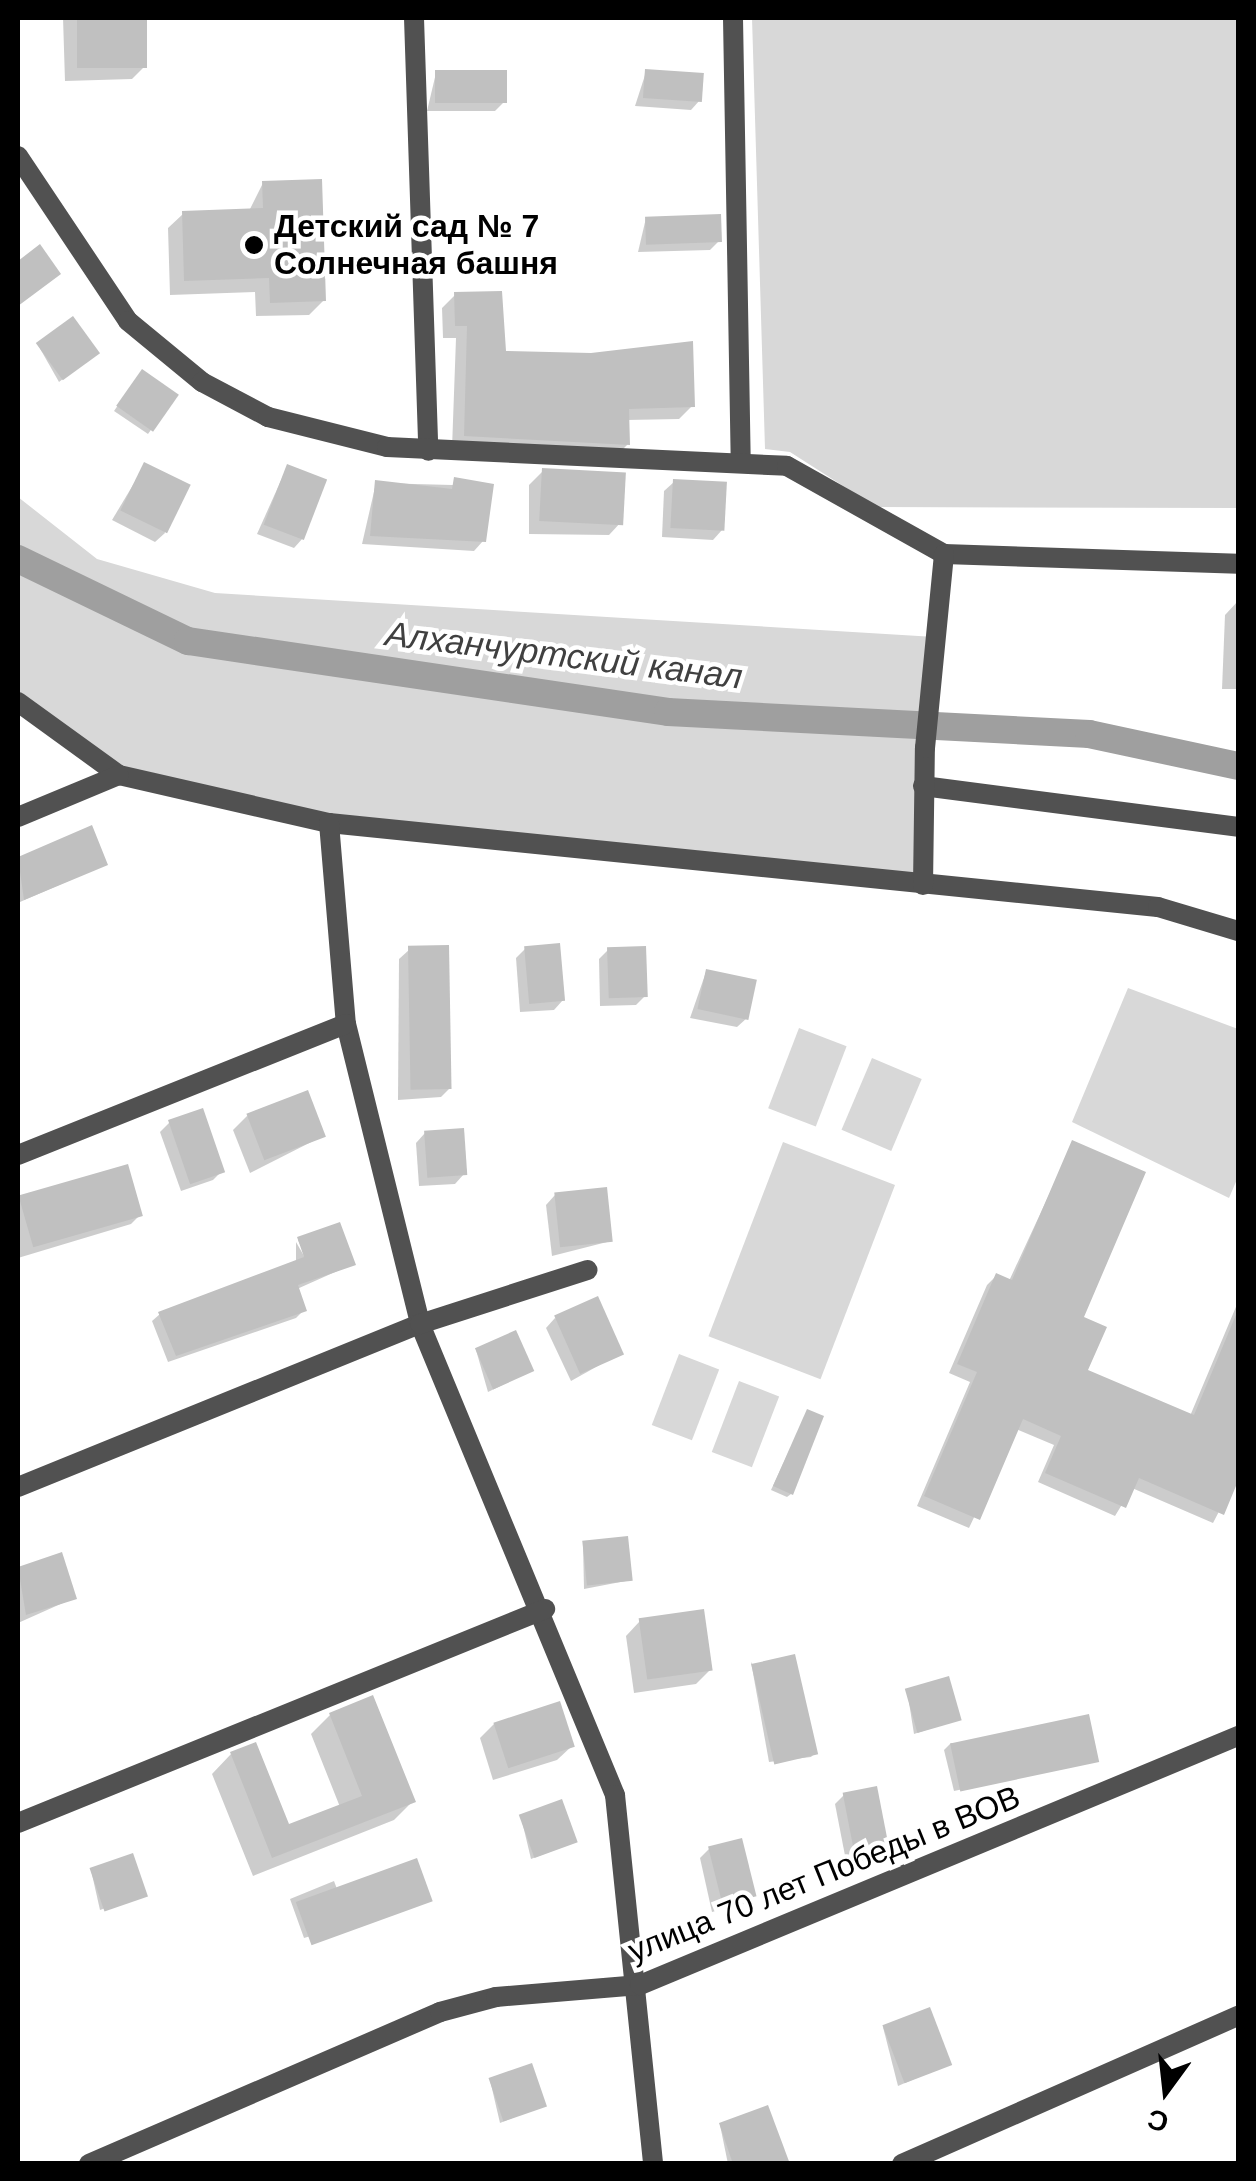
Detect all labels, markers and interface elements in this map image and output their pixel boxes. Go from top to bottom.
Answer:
place label: Детский сад № 7 Солнечная башня [274,208,558,283]
marker: Детский сад № 7 Солнечная башня [243,234,265,256]
water label: Алханчуртский канал [383,612,745,698]
street label: улица 70 лет Победы в ВОВ [623,1778,1025,1970]
north arrow [1116,2041,1216,2141]
text: С [1144,2103,1172,2138]

